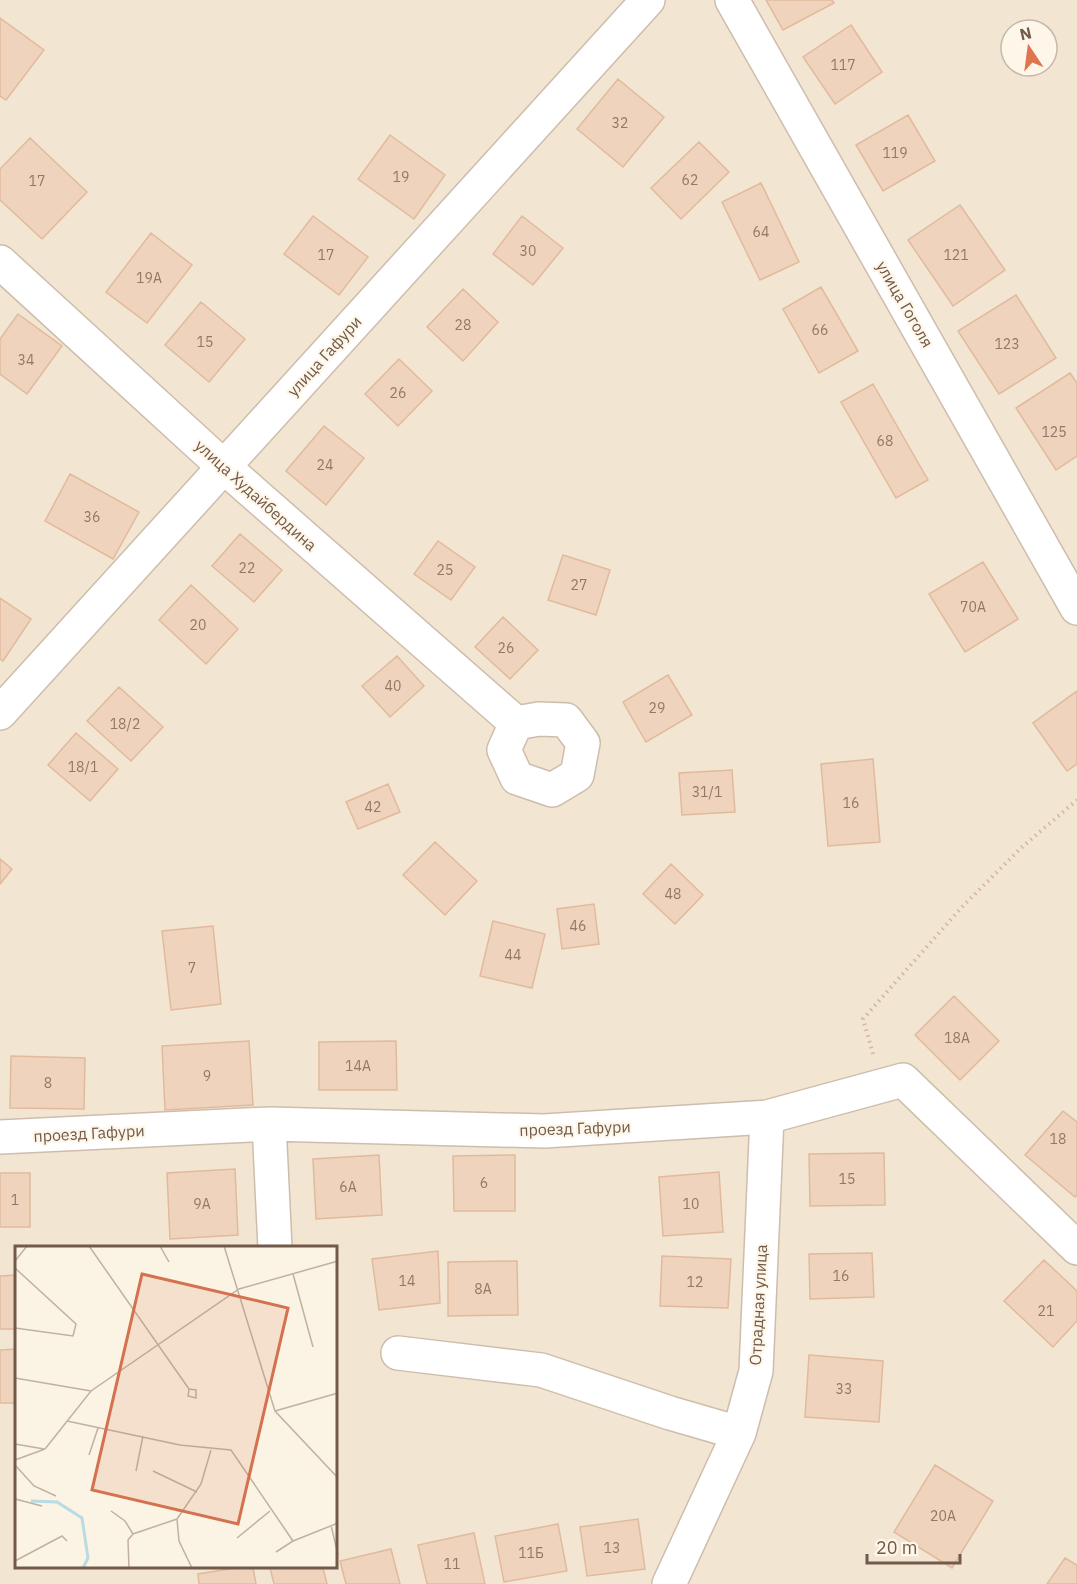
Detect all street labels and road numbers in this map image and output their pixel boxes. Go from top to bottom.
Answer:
street label: улица Гоголя [872,257,938,351]
street label: улица Гафури [282,311,366,401]
street label: улица Худайбердина [191,435,321,555]
street label: проезд Гафури [519,1116,631,1140]
street label: проезд Гафури [33,1120,145,1146]
street label: Отрадная улица [745,1243,771,1366]

